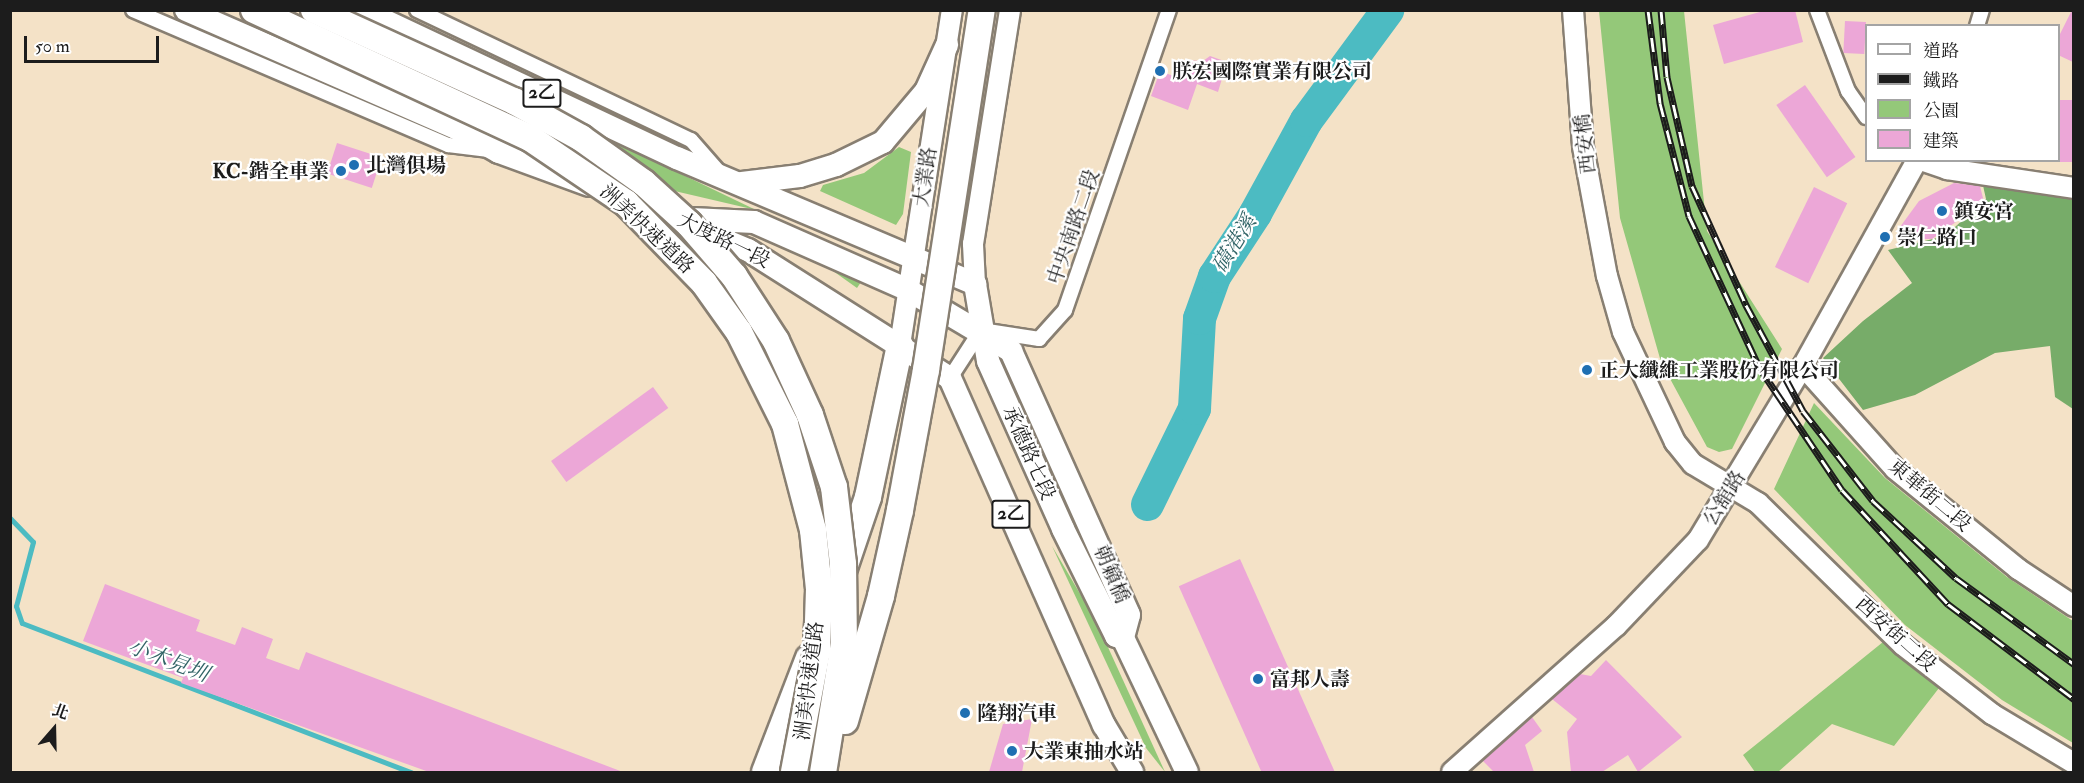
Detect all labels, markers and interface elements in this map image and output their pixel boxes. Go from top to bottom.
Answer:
scale bar [27,24,162,62]
legend [1865,24,2060,162]
text: 50 m [35,35,70,58]
text: 道路 [1923,40,1959,63]
place label: 朕宏國際實業有限公司 [1172,59,1372,83]
marker: 朕宏國際實業有限公司 [1153,64,1167,78]
text: 鐵路 [1923,70,1959,93]
road number: 2乙 [521,78,563,108]
text: 公園 [1923,100,1959,123]
street label: 西安橋 [1569,113,1601,175]
text: 建築 [1923,130,1959,153]
street label: 大業路 [909,146,941,208]
place label: 北灣俱場 [366,153,446,177]
marker: 北灣俱場 [347,158,361,172]
place label: KC-鍇全車業 [213,159,329,183]
marker: KC-鍇全車業 [334,164,348,178]
street label: 中央南路二段 [1042,166,1104,288]
street label: 洲美快速道路 [595,179,699,279]
place label: 鎮安宮 [1954,199,2014,223]
marker: 鎮安宮 [1935,204,1949,218]
street label: 大度路一段 [674,207,774,273]
water label: 磺港溪 [1208,211,1262,277]
place label: 崇仁路口 [1897,225,1977,249]
marker: 崇仁路口 [1878,230,1892,244]
place label: 正大纖維工業股份有限公司 [1599,358,1839,382]
marker: 正大纖維工業股份有限公司 [1580,363,1594,377]
street label: 承德路七段 [998,402,1060,504]
street label: 東華街二段 [1884,454,1976,536]
street label: 公舘路 [1698,466,1750,530]
road number: 2乙 [990,499,1032,529]
street label: 朝籟橋 [1089,542,1135,606]
street label: 西安街二段 [1851,592,1941,676]
street label: 洲美快速道路 [790,620,828,742]
water label: 小木見圳 [124,634,212,688]
place label: 富邦人壽 [1270,667,1350,691]
marker: 富邦人壽 [1251,672,1265,686]
north arrow [24,699,84,759]
text: 北 [49,700,71,724]
place label: 隆翔汽車 [977,701,1057,725]
marker: 隆翔汽車 [958,706,972,720]
place label: 大業東抽水站 [1024,739,1144,763]
marker: 大業東抽水站 [1005,744,1019,758]

